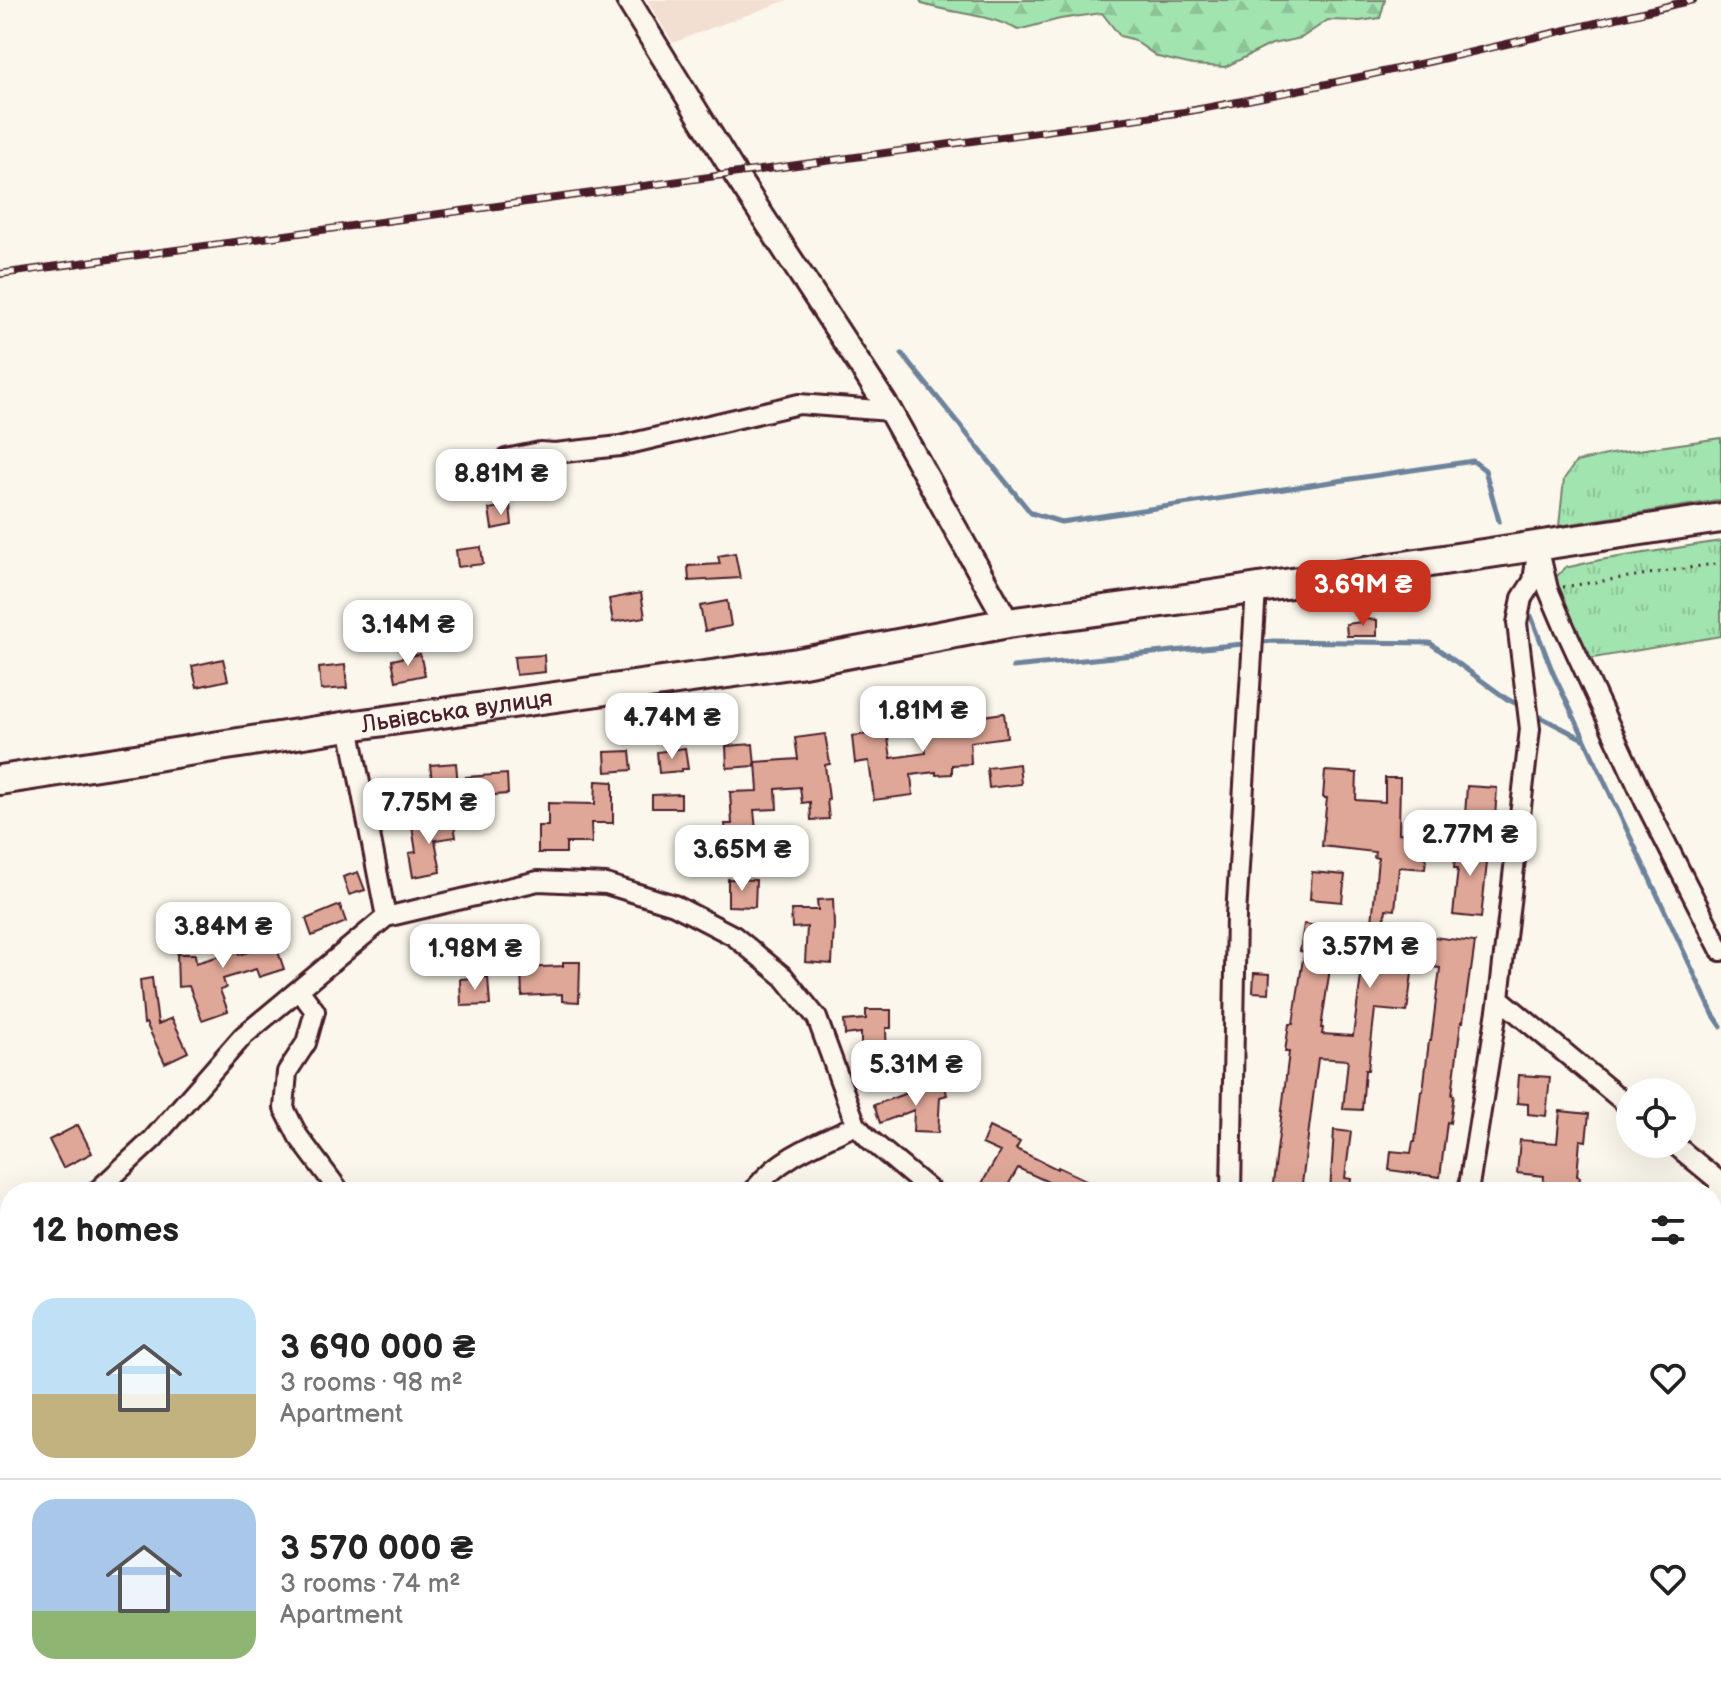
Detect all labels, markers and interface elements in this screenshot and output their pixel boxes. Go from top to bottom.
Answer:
pin: 8.81M ₴ [427,449,575,517]
text: 8.81M ₴ [454,459,548,490]
pin: 3.69M ₴ [1289,560,1437,628]
text: 3.69M ₴ [1314,570,1412,601]
pin: 3.14M ₴ [334,600,482,668]
text: 3.14M ₴ [361,610,455,641]
street label: Львівська вулиця [358,684,554,739]
pin: 1.81M ₴ [849,686,997,754]
pin: 4.74M ₴ [598,693,746,761]
text: 1.81M ₴ [878,696,968,727]
text: 4.74M ₴ [623,703,721,734]
pin: 7.75M ₴ [355,778,503,846]
text: 7.75M ₴ [381,788,477,819]
pin: 2.77M ₴ [1396,810,1544,878]
text: 2.77M ₴ [1422,820,1518,851]
pin: 3.65M ₴ [668,825,816,893]
text: 3.65M ₴ [693,835,791,866]
pin: 3.84M ₴ [149,902,297,970]
text: 3.84M ₴ [174,912,272,943]
pin: 3.57M ₴ [1296,922,1444,990]
pin: 1.98M ₴ [401,924,549,992]
text: 3.57M ₴ [1321,932,1419,963]
text: 1.98M ₴ [428,934,522,965]
pin: 5.31M ₴ [842,1040,990,1108]
text: 5.31M ₴ [869,1050,963,1081]
map controls [1616,1078,1696,1158]
button: locate [1616,1078,1696,1158]
icon: filters [1646,1208,1690,1252]
text: 12 homes [32,1210,179,1251]
text: 3 690 000 ₴ [280,1327,475,1368]
icon: home [96,1330,192,1426]
icon: heart [1646,1356,1690,1400]
text: 3 rooms · 98 m² [280,1368,463,1399]
text: Apartment [280,1399,403,1430]
text: 3 570 000 ₴ [280,1528,473,1569]
icon: home [96,1531,192,1627]
icon: heart [1646,1557,1690,1601]
text: 3 rooms · 74 m² [280,1569,460,1600]
text: Apartment [280,1600,403,1631]

